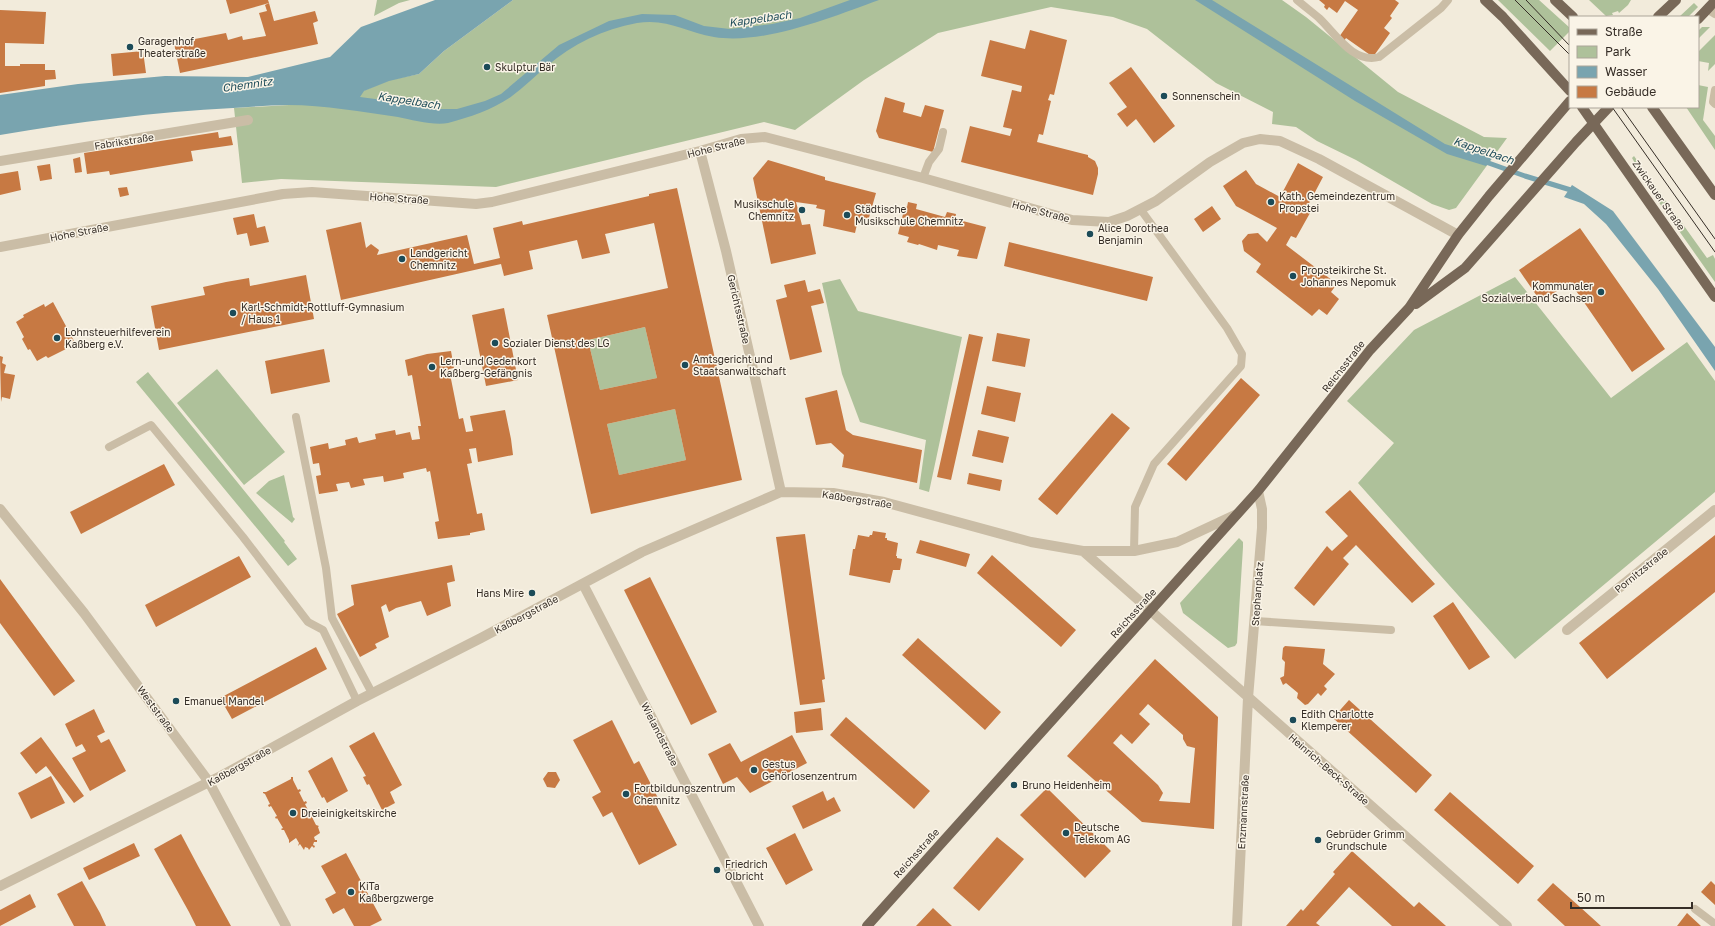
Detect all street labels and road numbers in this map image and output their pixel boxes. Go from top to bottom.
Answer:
street label: Fabrikstraße [93,130,155,152]
street label: Hohe Straße [686,134,746,160]
street label: Zwickauer Straße [1630,158,1688,232]
street label: Hohe Straße [369,190,429,206]
street label: Hohe Straße [1011,198,1071,225]
street label: Hohe Straße [49,220,109,244]
street label: Gerichtsstraße [725,273,753,345]
street label: Reichsstraße [1319,338,1367,394]
street label: Kaßbergstraße [821,488,893,510]
street label: Pornitzstraße [1612,545,1670,595]
street label: Stephanplatz [1249,562,1265,626]
street label: Reichsstraße [1108,586,1158,640]
street label: Kaßbergstraße [492,592,560,636]
street label: Weststraße [135,683,177,735]
street label: Wielandstraße [639,700,681,768]
street label: Heinrich-Beck-Straße [1286,731,1372,807]
street label: Kaßbergstraße [205,744,273,788]
street label: Enzmannstraße [1235,774,1251,850]
street label: Reichsstraße [891,826,941,880]

